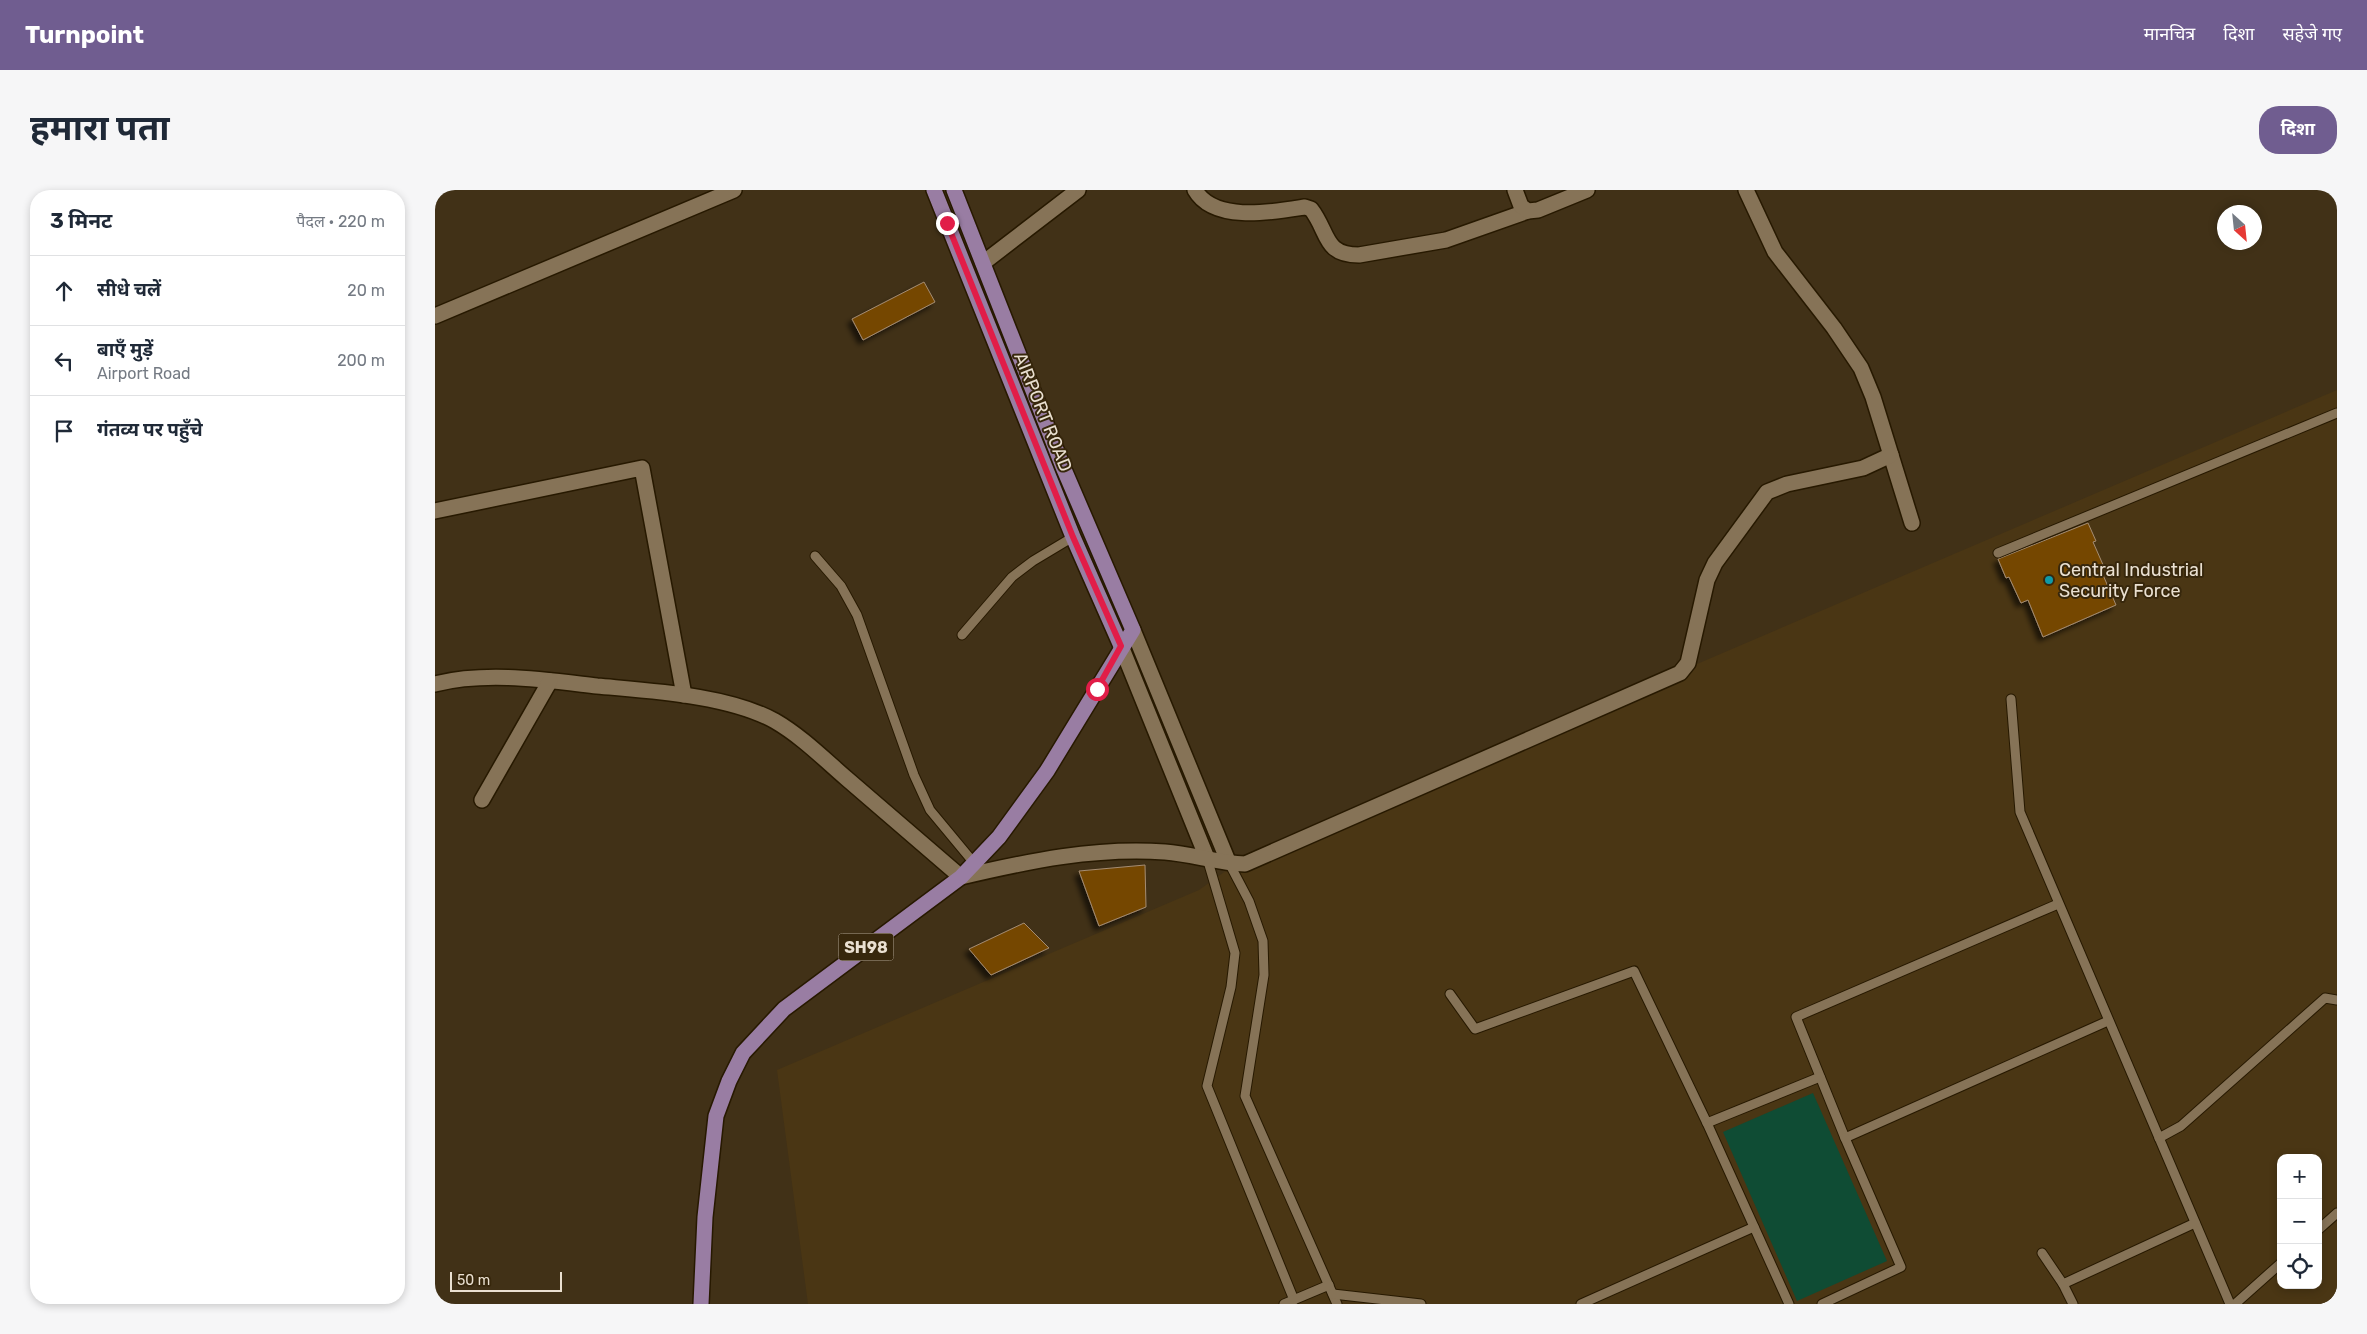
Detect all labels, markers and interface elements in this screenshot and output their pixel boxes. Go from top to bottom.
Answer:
text: Turnpoint [25,21,144,49]
text: मानचित्र [2144,23,2195,45]
text: दिशा [2223,23,2254,45]
text: सहेजे गए [2282,23,2342,45]
button: दिशा [2259,106,2337,154]
text: हमारा पता [30,107,170,149]
north arrow [2217,205,2262,250]
text: 3 मिनट [50,208,112,233]
text: पैदल · 220 m [296,212,385,231]
route end [936,212,959,235]
icon: ahead [50,277,78,305]
text: सीधे चलें [97,278,161,301]
text: 20 m [347,281,385,300]
text: बाएँ मुड़ें [97,338,153,361]
icon: left [50,347,78,375]
street label: AIRPORT ROAD [1009,349,1077,475]
text: 200 m [337,351,385,370]
text: Airport Road [97,364,191,383]
icon: arrive [50,417,78,445]
text: गंतव्य पर पहुँचे [97,418,203,441]
place label: Central Industrial Security Force [2059,559,2203,602]
marker: Central Industrial Security Force [2043,574,2055,586]
route start [1086,678,1109,701]
road number: SH98 [839,934,893,960]
map controls [2277,1154,2322,1289]
button: + [2277,1154,2322,1199]
button: − [2277,1199,2322,1244]
button: locate [2277,1244,2322,1289]
scale bar [450,1269,563,1292]
text: 50 m [457,1272,490,1289]

